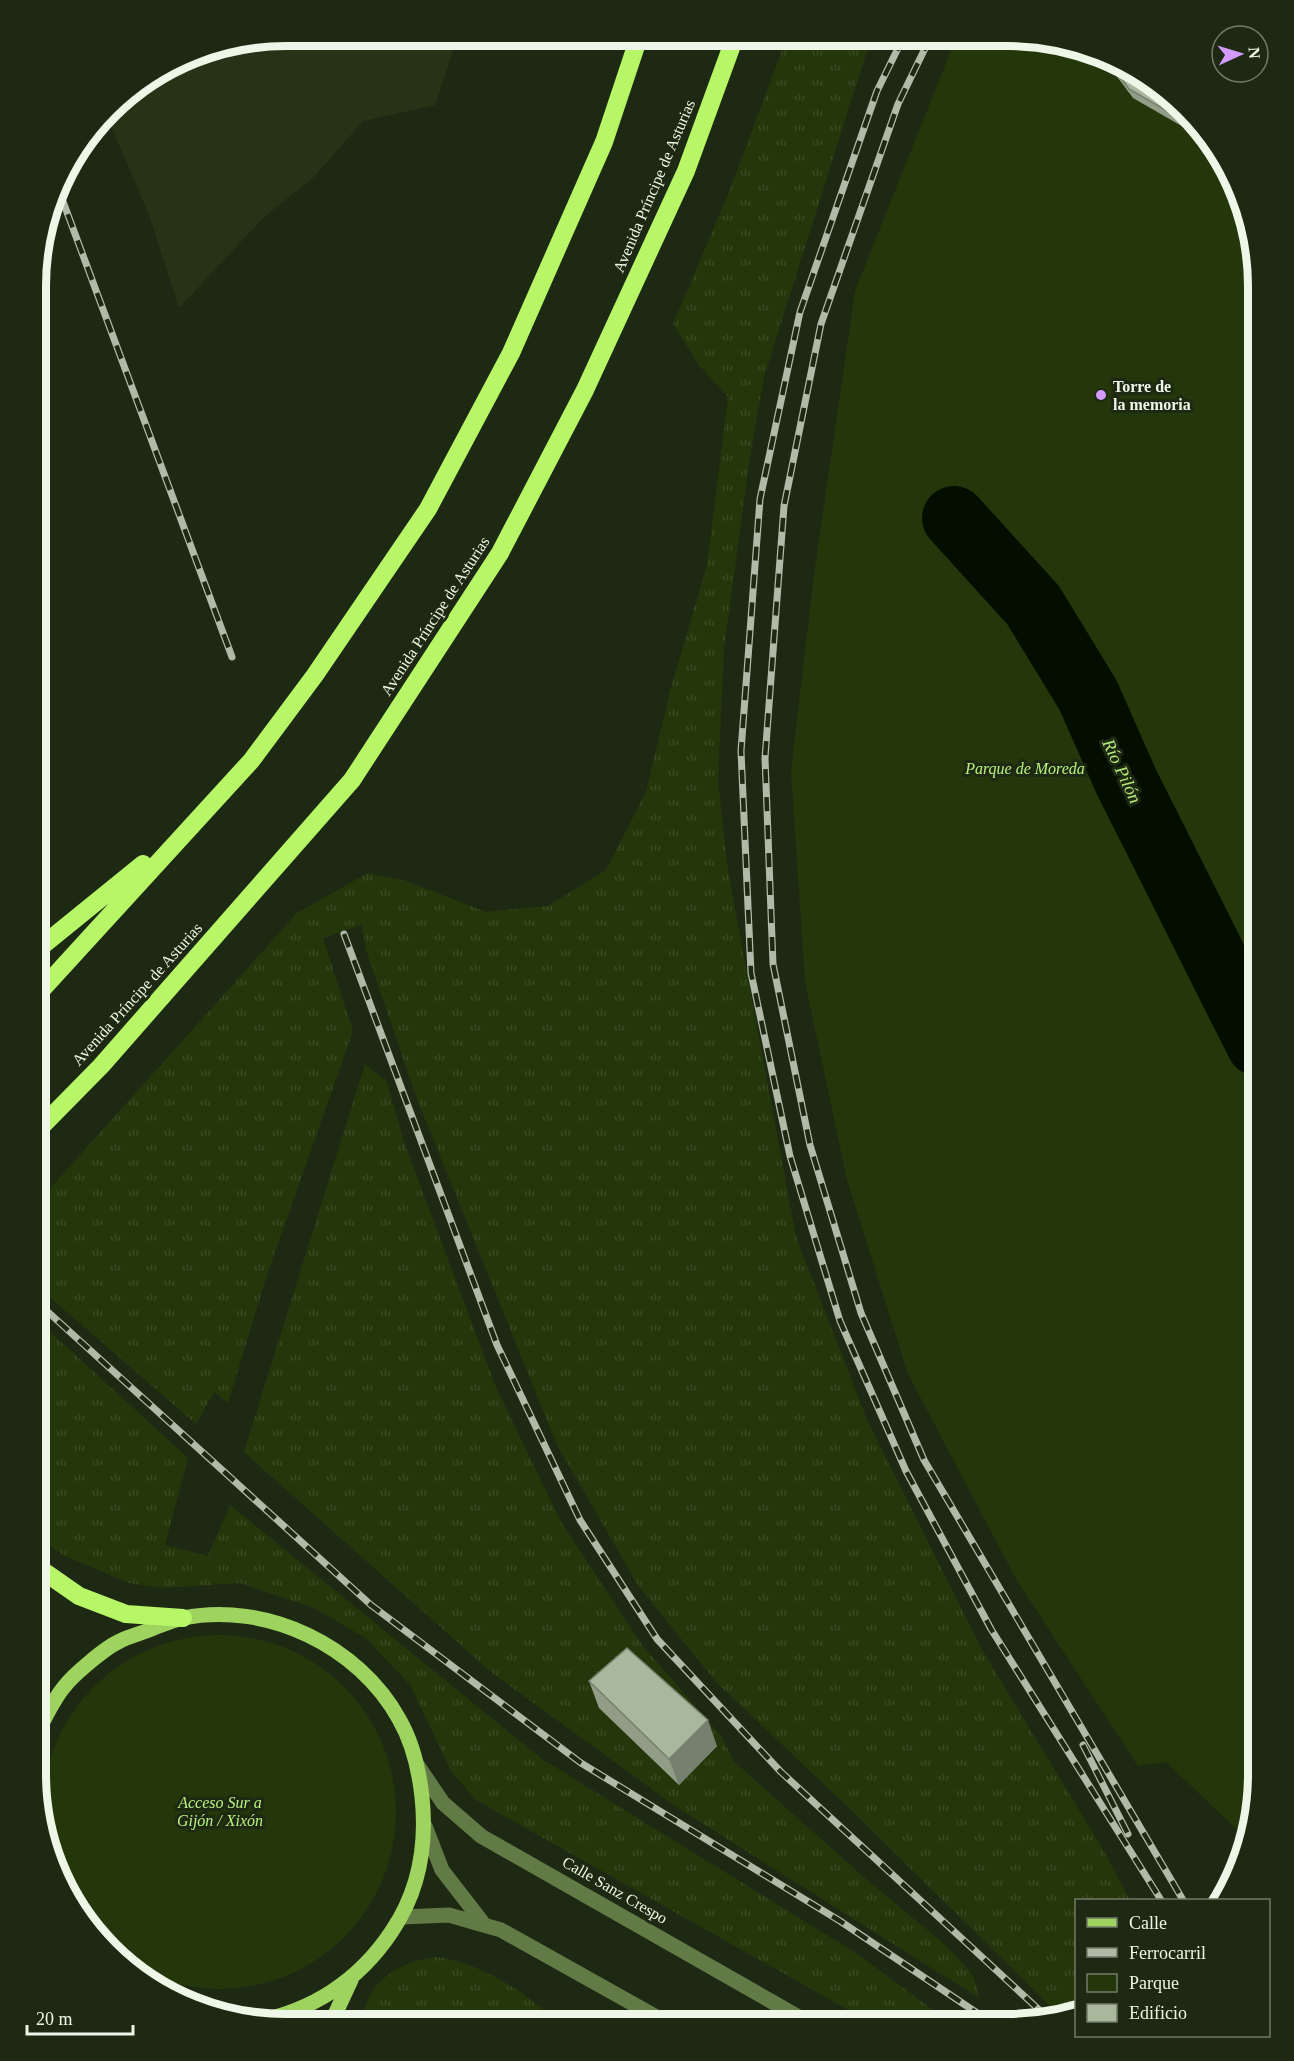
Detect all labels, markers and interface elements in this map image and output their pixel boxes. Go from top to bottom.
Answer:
north arrow [1210,24,1270,84]
text: N [1246,47,1263,60]
street label: Avenida Príncipe de Asturias [610,97,699,275]
place label: Torre de la memoria [1113,378,1191,413]
marker: Torre de la memoria [1094,388,1108,402]
street label: Avenida Príncipe de Asturias [377,533,494,699]
water label: Río Pilón [1098,735,1146,806]
park label: Parque de Moreda [964,760,1085,778]
street label: Avenida Príncipe de Asturias [68,919,206,1069]
park label: Acceso Sur a Gijón / Xixón [177,1794,263,1830]
street label: Calle Sanz Crespo [559,1853,670,1928]
legend [1075,1899,1270,2037]
text: Calle [1129,1913,1167,1933]
text: Ferrocarril [1129,1943,1206,1963]
text: Parque [1129,1973,1179,1993]
scale bar [27,1998,134,2036]
text: Edificio [1129,2003,1187,2023]
text: 20 m [36,2009,73,2029]

